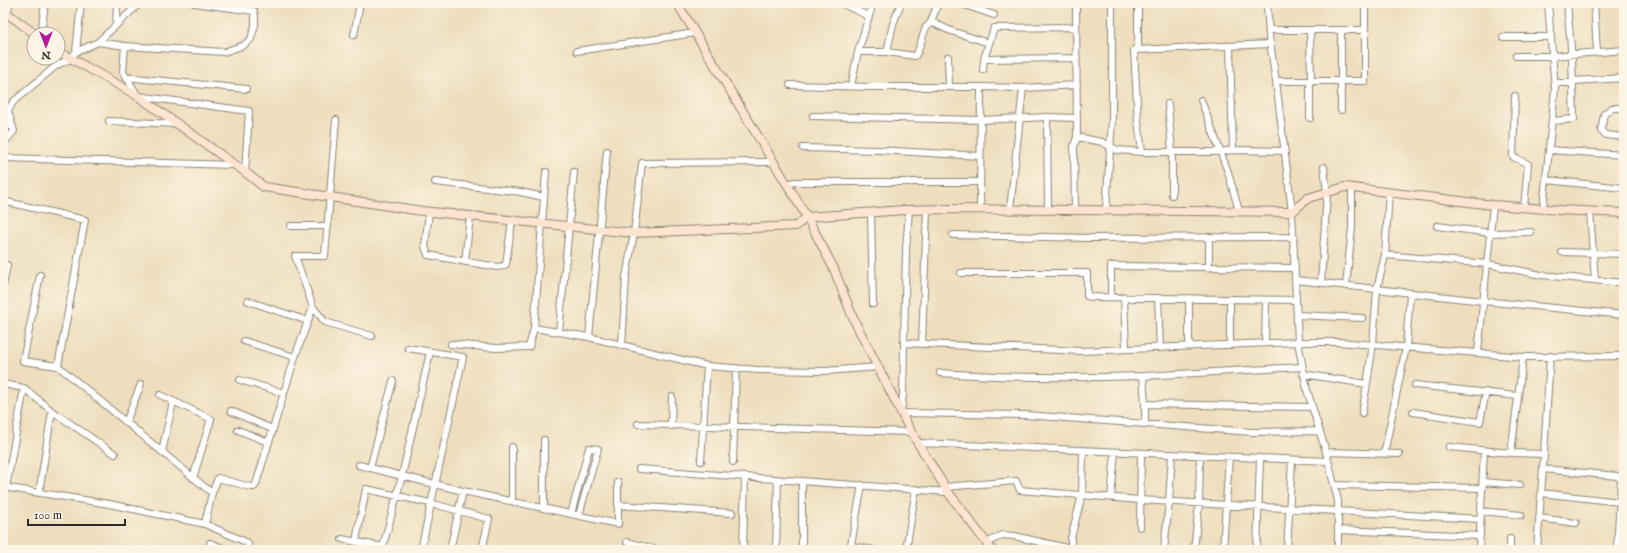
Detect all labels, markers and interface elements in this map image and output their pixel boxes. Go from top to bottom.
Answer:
north arrow [26,26,66,66]
text: N [41,48,52,62]
scale bar [28,501,125,527]
text: 100 m [34,508,62,523]

